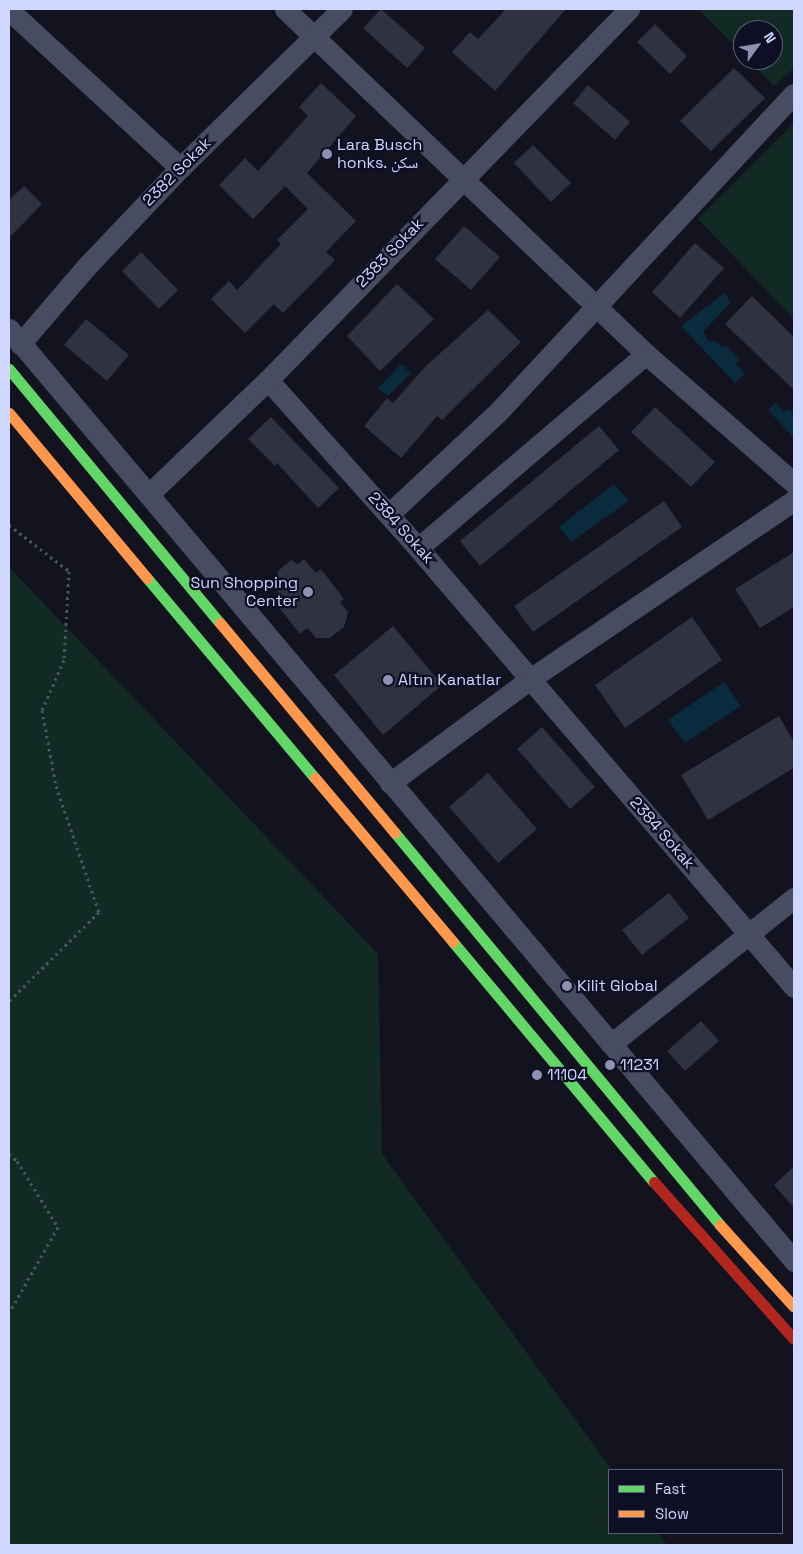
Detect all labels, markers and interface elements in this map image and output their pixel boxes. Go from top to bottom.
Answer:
north arrow [733,20,783,70]
text: N [760,29,780,46]
street label: 2382 Sokak [139,134,215,210]
place label: Lara Busch honks. سكن [337,135,422,173]
marker: Lara Busch honks. سكن [321,148,333,160]
street label: 2383 Sokak [352,214,428,292]
street label: 2384 Sokak [364,488,438,568]
place label: Sun Shopping Center [190,573,298,611]
marker: Sun Shopping Center [302,586,314,598]
place label: Altın Kanatlar [398,670,501,690]
marker: Altın Kanatlar [382,674,394,686]
street label: 2384 Sokak [625,793,699,873]
place label: Kilit Global [577,976,658,996]
marker: Kilit Global [561,980,573,992]
place label: 11231 [620,1055,659,1075]
marker: 11231 [604,1059,616,1071]
place label: 11104 [547,1065,587,1085]
marker: 11104 [531,1069,543,1081]
legend [608,1469,783,1534]
text: Fast [655,1479,686,1498]
text: Slow [655,1504,689,1523]

